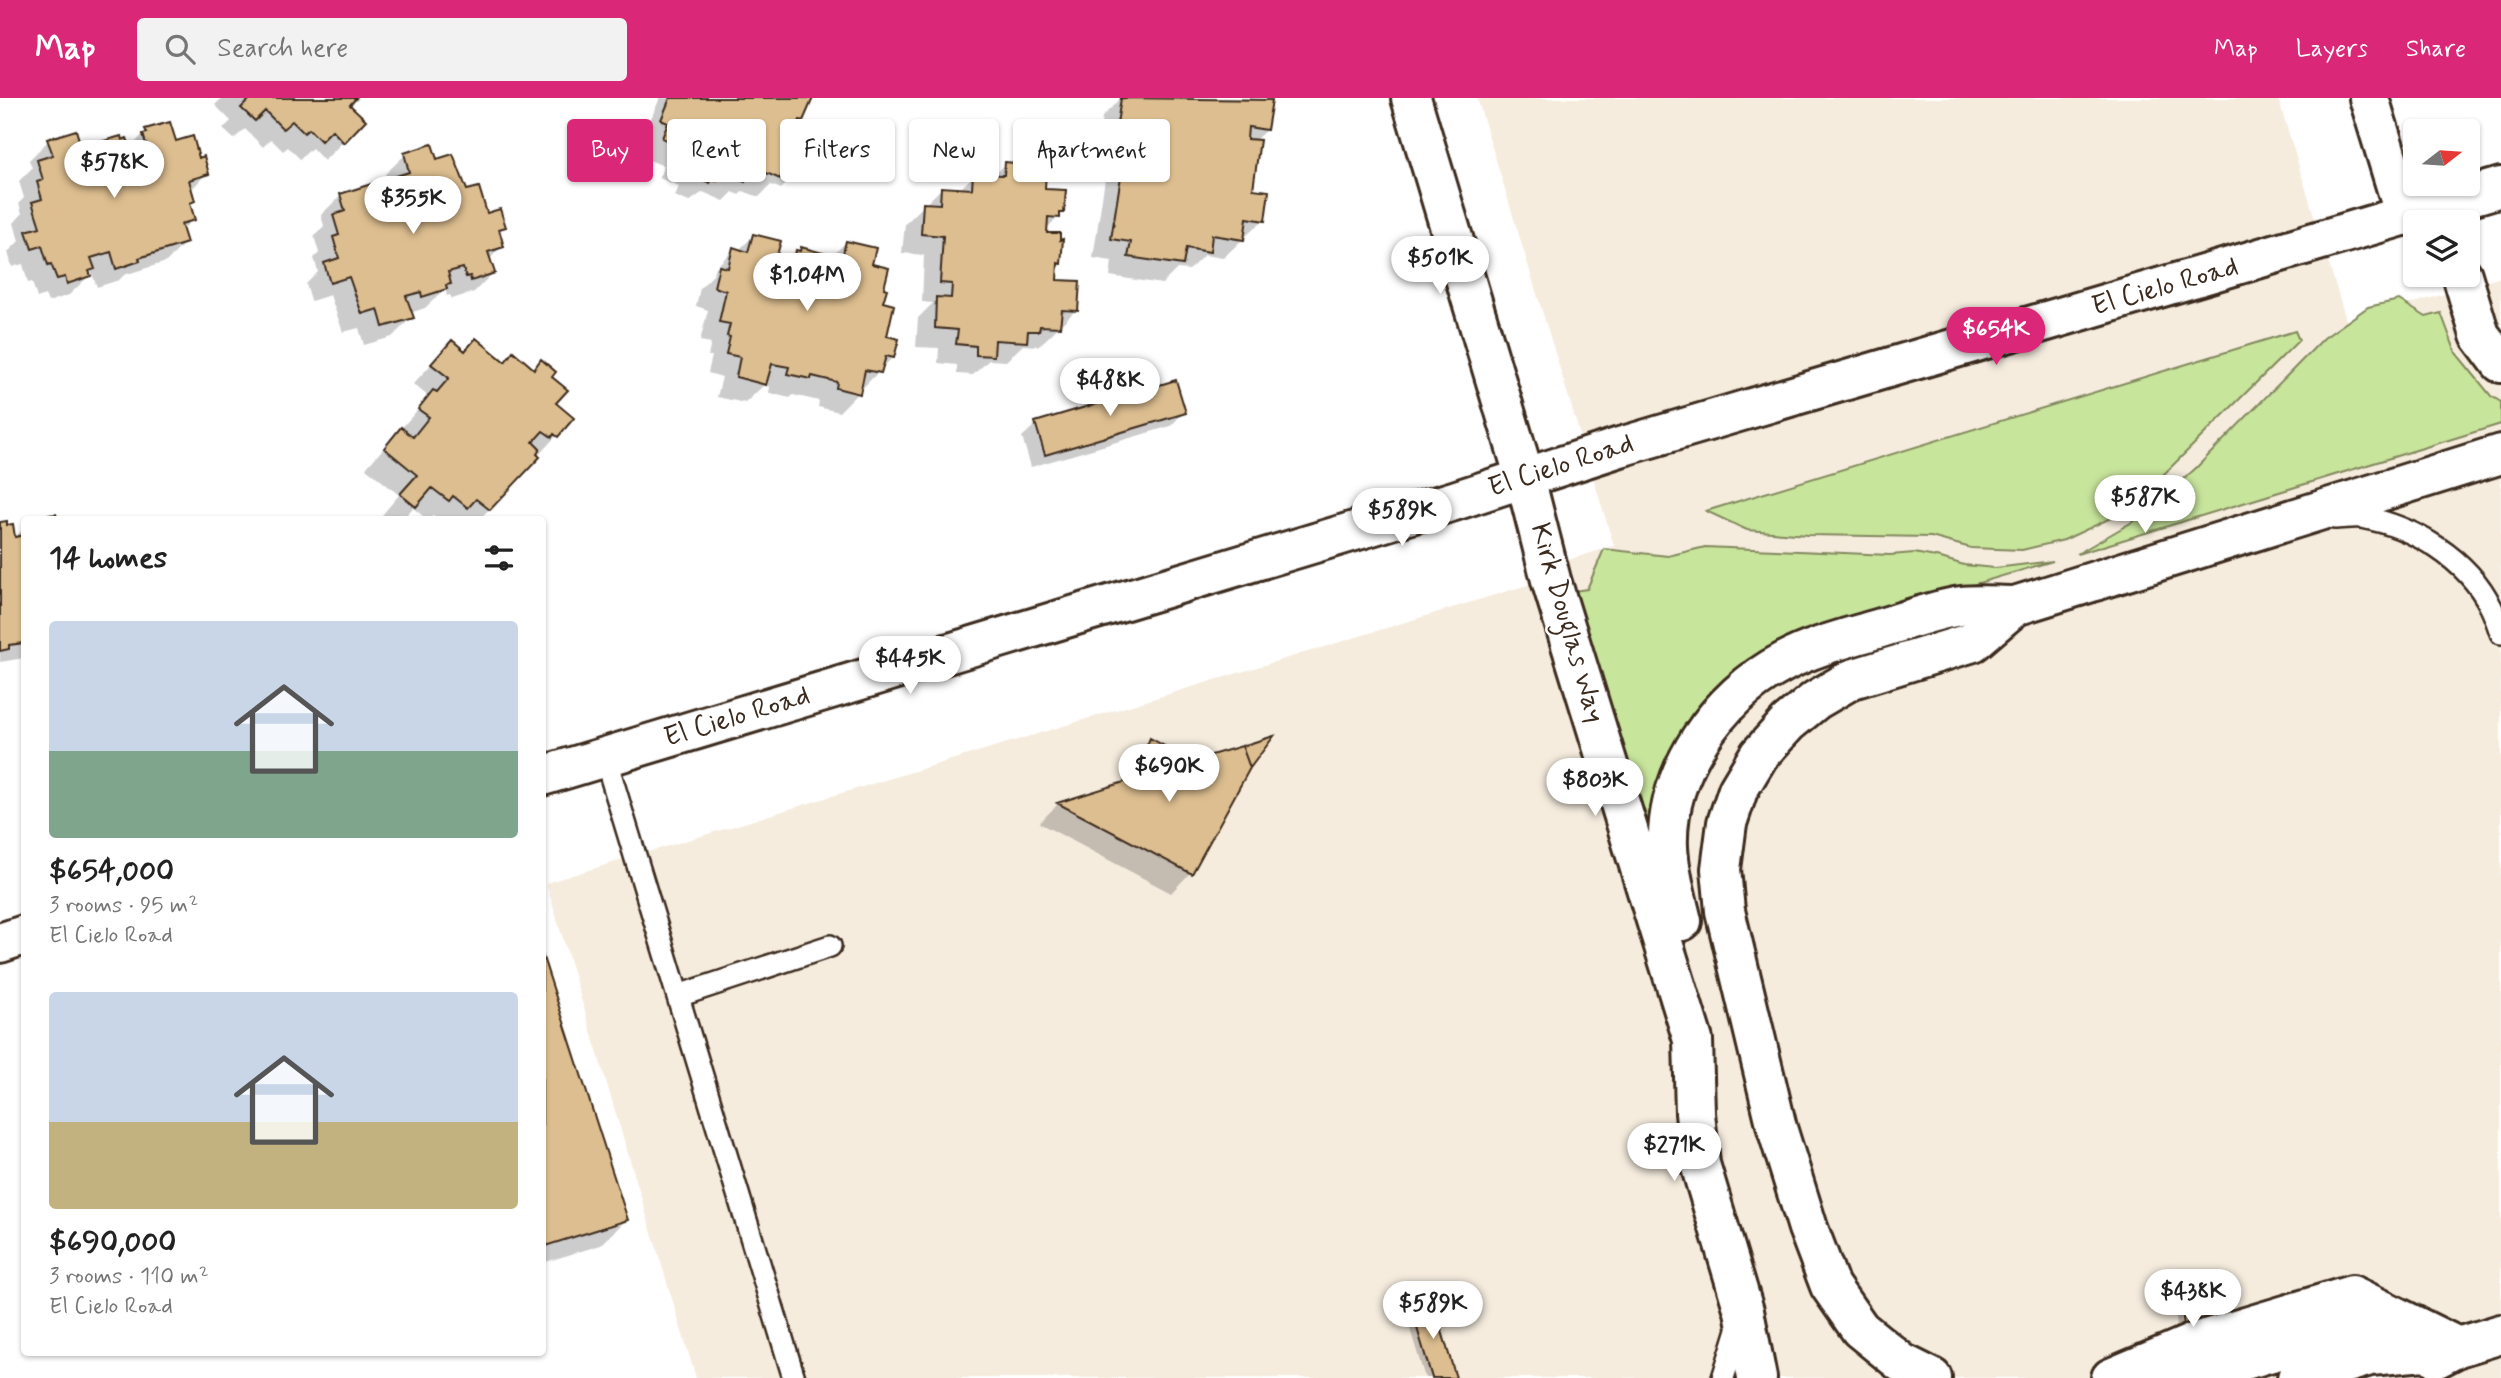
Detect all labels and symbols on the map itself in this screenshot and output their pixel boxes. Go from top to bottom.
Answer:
north arrow [2403,119,2480,196]
pin: $578K [65,140,163,200]
pin: $355K [364,176,462,236]
pin: $501K [1391,236,1489,296]
street label: El Cielo Road [2087,248,2243,326]
pin: $1.04M [750,254,864,313]
pin: $654K [1947,308,2045,367]
pin: $488K [1061,358,1159,418]
street label: El Cielo Road [1484,425,1638,507]
pin: $587K [2096,476,2194,535]
pin: $589K [1353,489,1451,548]
street label: Kirk Douglas Way [1518,519,1613,728]
pin: $445K [861,636,959,696]
street label: El Cielo Road [660,677,814,757]
pin: $690K [1120,744,1218,804]
pin: $803K [1546,758,1644,818]
pin: $271K [1625,1124,1723,1183]
pin: $438K [2144,1270,2242,1329]
pin: $589K [1384,1282,1482,1341]

